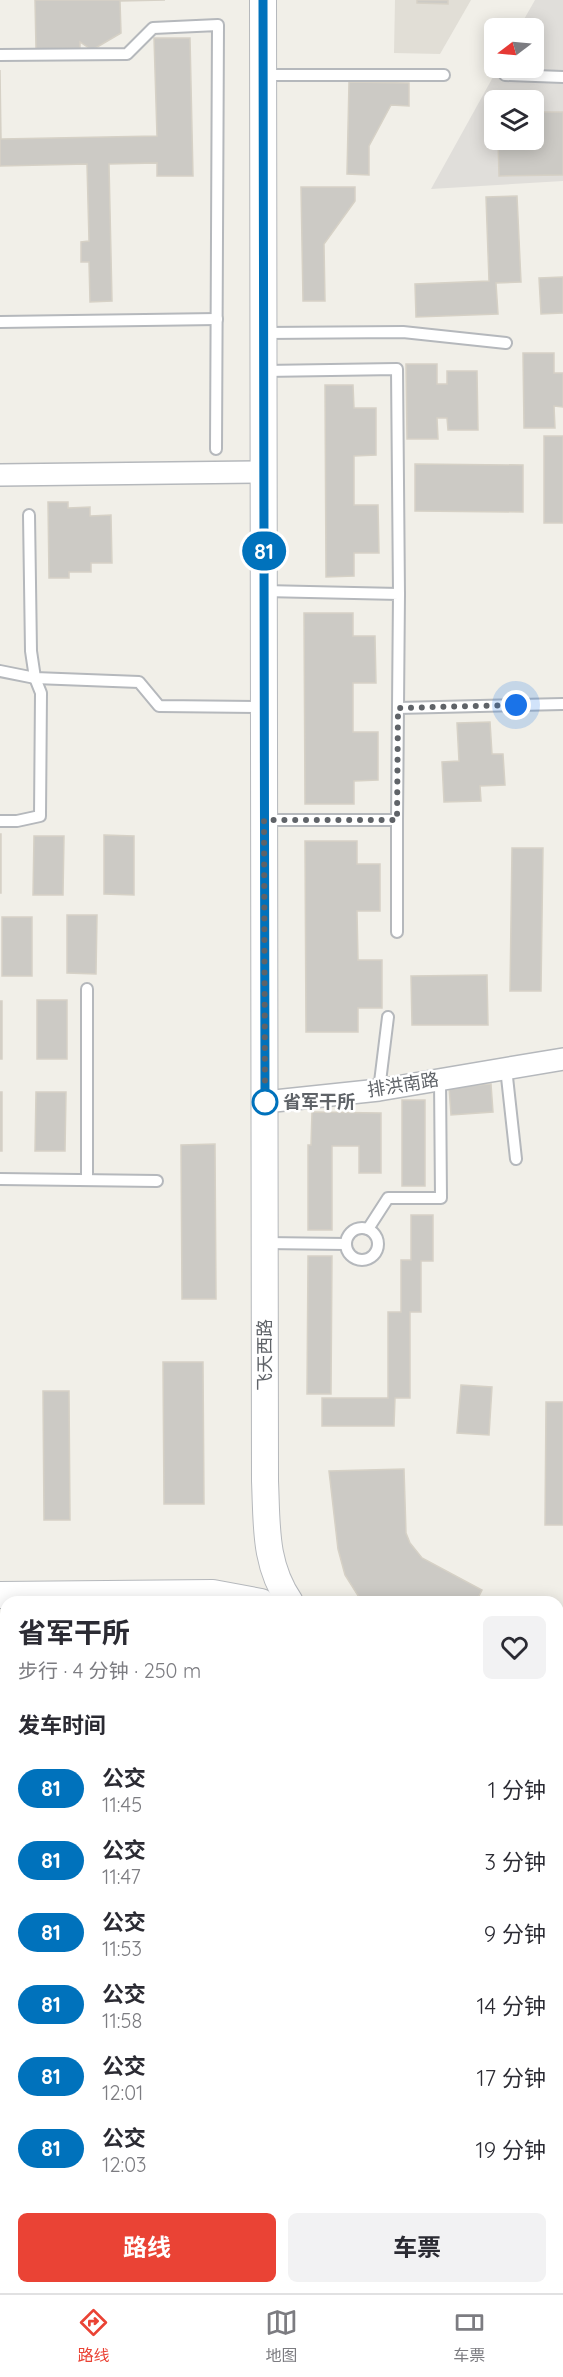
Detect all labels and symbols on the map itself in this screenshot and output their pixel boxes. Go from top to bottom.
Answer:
north arrow [484,18,544,78]
line badge: 81 [237,532,291,570]
your location [501,690,531,720]
street label: 排洪南路 [366,1068,440,1101]
marker: 省军干所 [252,1089,278,1115]
place label: 省军干所 [283,1090,355,1113]
street label: 飞天西路 [253,1319,276,1391]

